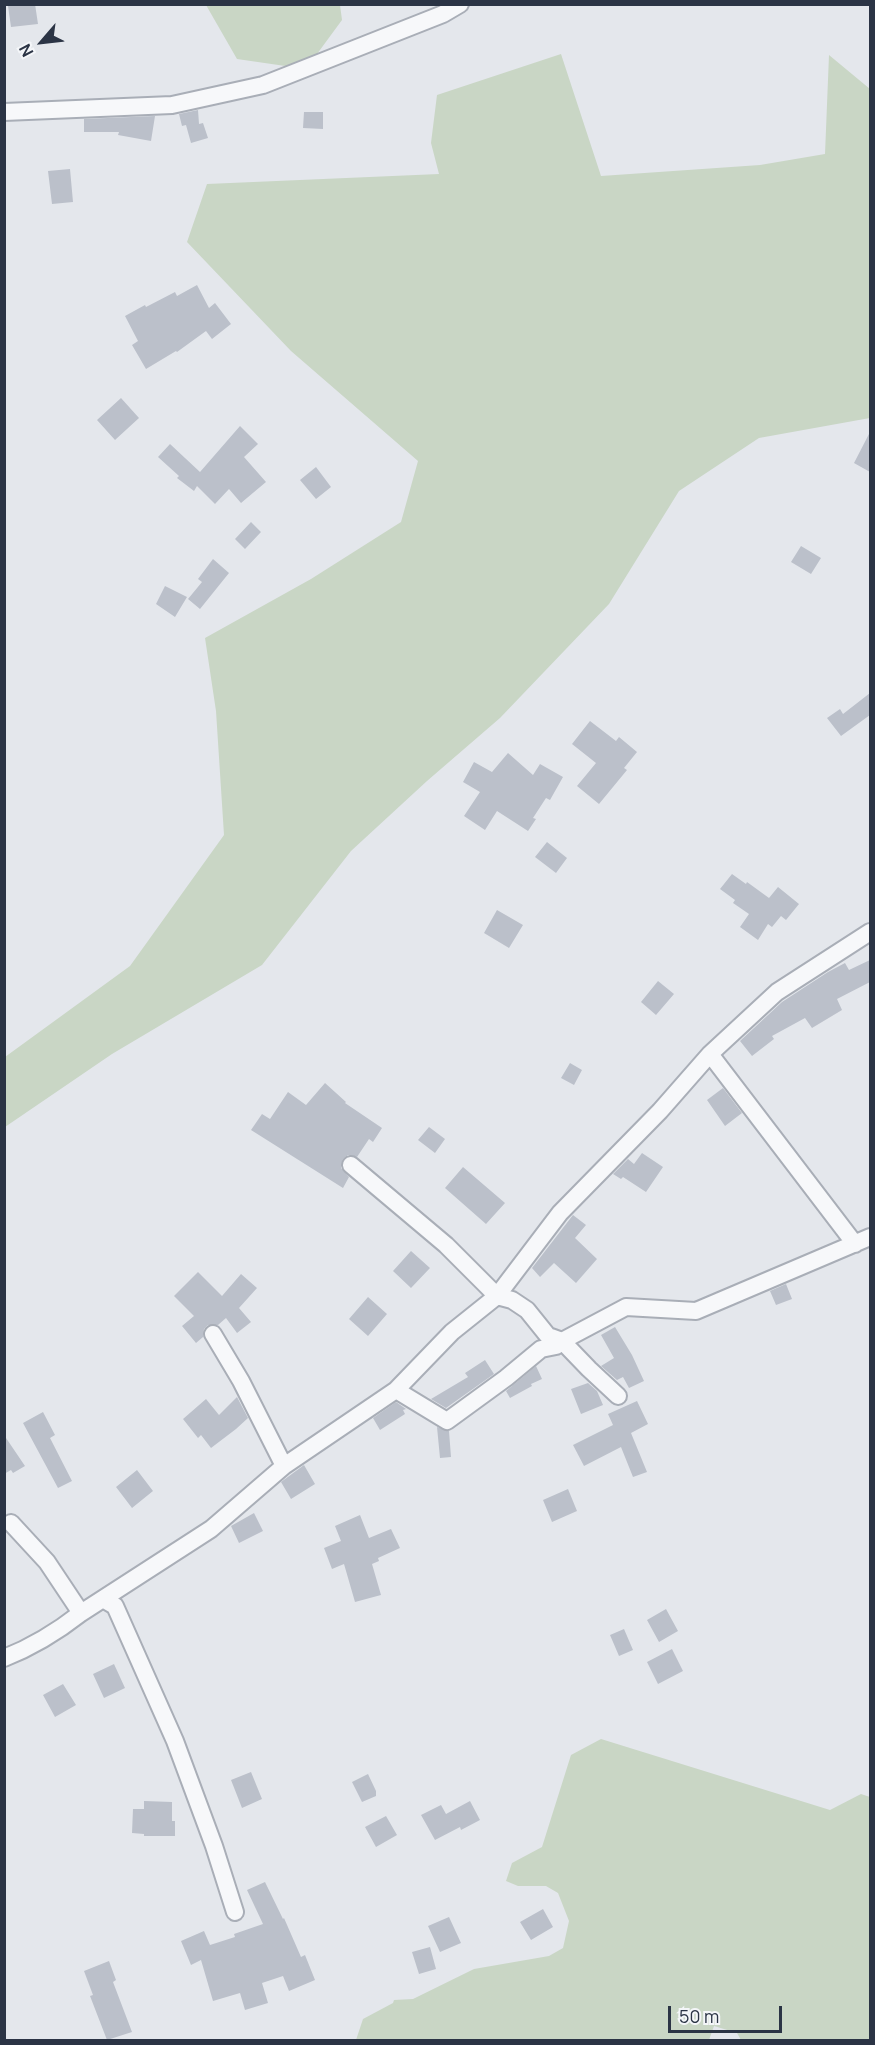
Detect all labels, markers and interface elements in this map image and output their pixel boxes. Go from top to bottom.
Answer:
north arrow [12,12,72,72]
text: N [14,40,39,61]
scale bar [671,1994,785,2032]
text: 50 m [679,2004,719,2028]

